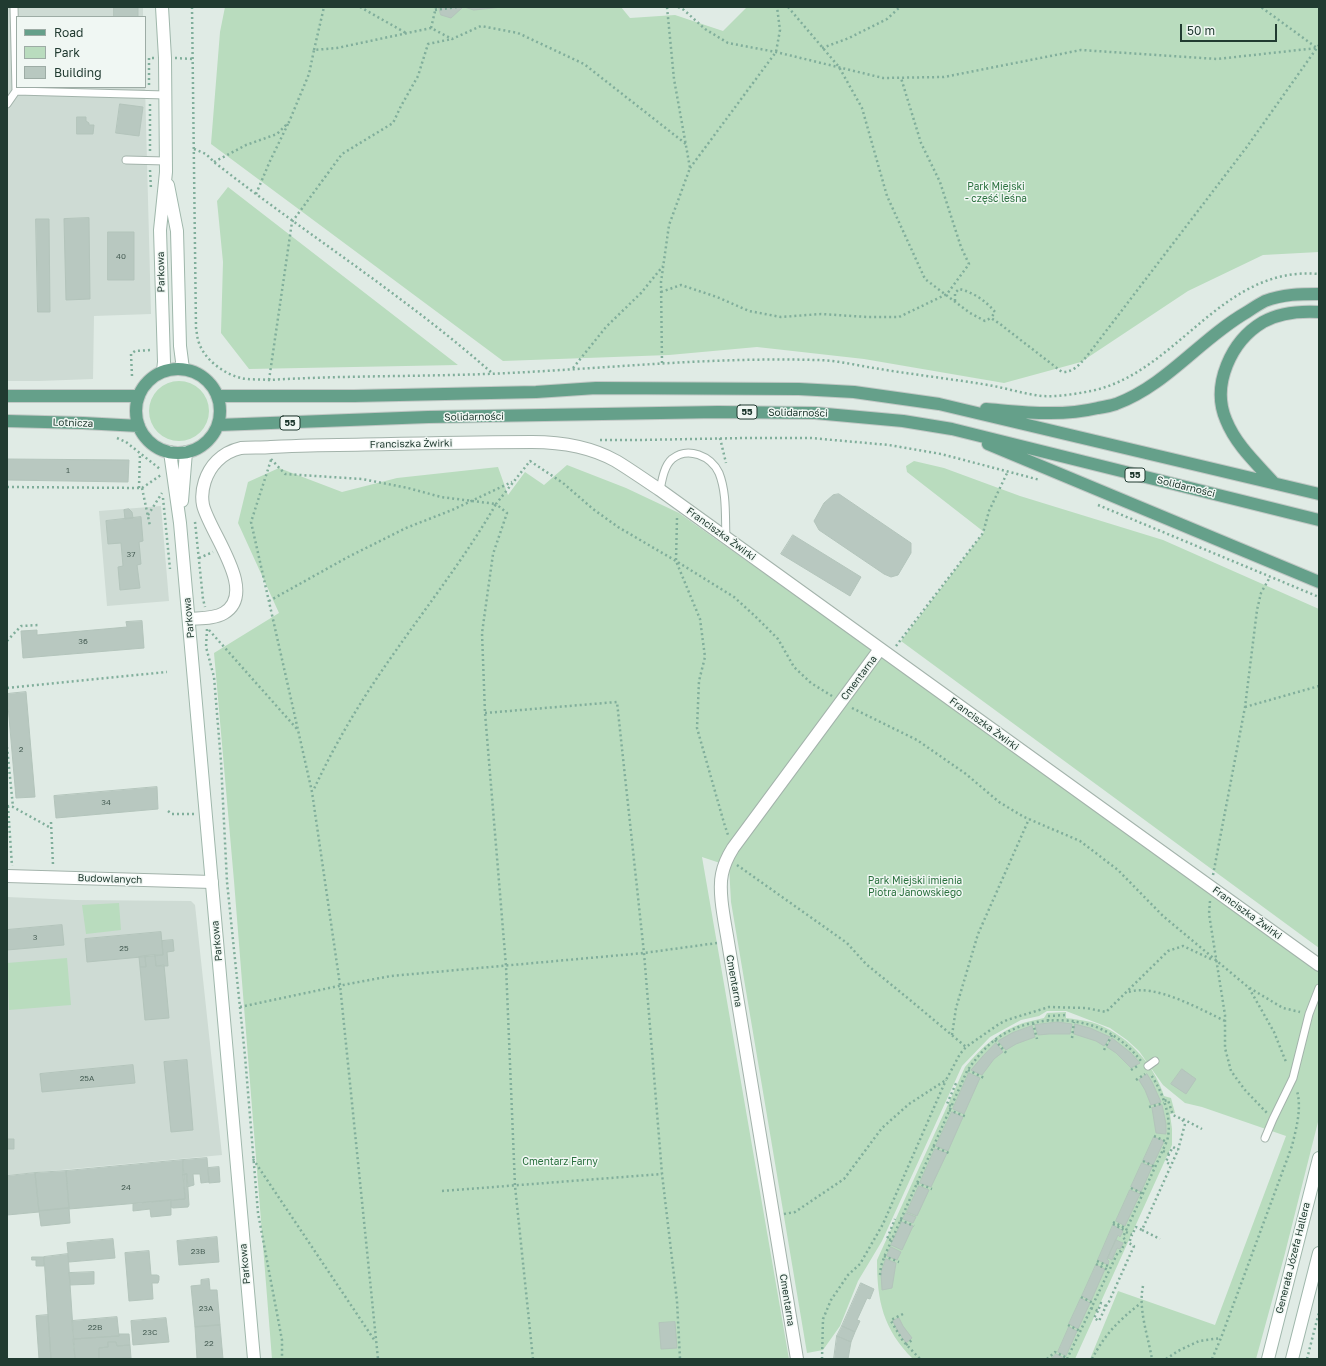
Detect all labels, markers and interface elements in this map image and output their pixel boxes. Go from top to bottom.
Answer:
legend [16,16,146,88]
scale bar [1182,16,1279,42]
text: 50 m [1187,23,1215,38]
text: Road [54,25,83,40]
text: Park [54,45,80,60]
text: Building [54,65,102,80]
park label: Park Miejski - część leśna [965,181,1027,204]
house number: 40 [116,251,126,261]
street label: Parkowa [155,251,167,293]
road number: 55 [737,405,757,419]
street label: Solidarności [768,406,828,420]
street label: Solidarności [444,410,504,424]
street label: Lotnicza [52,416,94,430]
road number: 55 [280,416,300,430]
street label: Franciszka Żwirki [370,437,452,451]
house number: 1 [66,465,70,475]
road number: 55 [1125,468,1145,482]
street label: Solidarności [1156,474,1216,500]
street label: Franciszka Żwirki [684,505,758,563]
house number: 37 [127,549,135,559]
street label: Parkowa [181,597,197,639]
house number: 36 [78,636,88,646]
street label: Cmentarna [838,653,880,703]
street label: Franciszka Żwirki [947,695,1021,753]
house number: 2 [19,744,23,754]
house number: 34 [101,797,111,807]
street label: Budowlanych [77,872,143,886]
park label: Park Miejski imienia Piotra Janowskiego [868,875,962,898]
street label: Franciszka Żwirki [1210,884,1284,942]
street label: Parkowa [209,920,225,962]
house number: 3 [33,932,37,942]
house number: 25 [119,943,129,953]
street label: Cmentarna [724,954,744,1008]
house number: 25A [80,1073,94,1083]
park label: Cmentarz Farny [522,1156,598,1168]
house number: 24 [121,1182,131,1192]
street label: Generała Józefa Hallera [1273,1201,1313,1315]
street label: Parkowa [237,1243,253,1285]
house number: 23B [191,1246,205,1256]
street label: Cmentarna [777,1273,797,1327]
house number: 23A [199,1303,213,1313]
house number: 22B [88,1322,102,1332]
house number: 23C [143,1327,157,1337]
house number: 22 [204,1338,214,1348]

